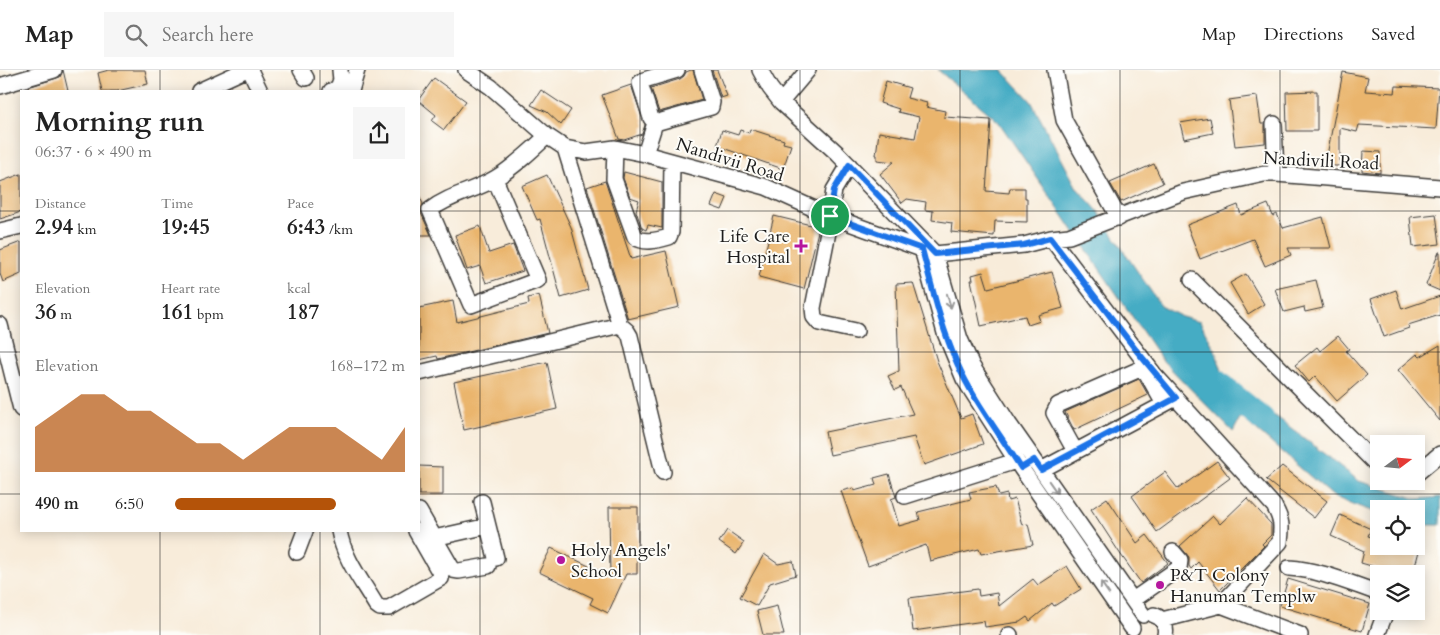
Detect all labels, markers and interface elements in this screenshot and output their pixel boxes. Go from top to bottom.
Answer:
search box [104,12,454,57]
text: Map [25,18,74,51]
icon: search [122,21,150,49]
text: Search here [162,22,254,48]
text: Map [1202,22,1236,47]
text: Directions [1264,22,1343,47]
text: Saved [1371,22,1415,47]
text: Morning run [35,103,204,141]
button: share [353,107,405,159]
street label: Nandivii Road [673,132,787,188]
text: 06:37 · 6 × 490 m [35,141,152,163]
street label: Nandivili Road [1262,145,1380,177]
text: Distance [35,194,86,213]
text: Time [161,194,193,213]
text: Pace [287,194,314,213]
pin [809,195,851,237]
icon: arrive [816,202,844,230]
text: 2.94 [35,213,73,242]
text: 19:45 [161,213,210,242]
text: 6:43 [287,213,325,242]
text: km [73,220,96,239]
text: /km [325,220,353,239]
place label: Life Care Hospital [719,224,790,270]
marker: Life Care Hospital [794,239,808,253]
text: Elevation [35,279,91,298]
text: Heart rate [161,279,220,298]
text: kcal [287,279,311,298]
one-way arrow [944,292,954,308]
text: 36 [35,298,57,327]
text: 161 [161,298,193,327]
text: 187 [287,298,319,327]
text: m [57,305,72,324]
text: bpm [193,305,224,324]
text: Elevation [35,355,99,377]
text: 168–172 m [329,355,405,377]
north arrow [1370,435,1425,490]
map controls [1370,435,1425,620]
one-way arrow [1048,480,1058,494]
text: 490 m [35,493,79,515]
text: 6:50 [115,493,144,515]
button: locate [1370,500,1425,555]
place label: Holy Angels' School [571,538,671,584]
marker: Holy Angels' School [555,554,567,566]
place label: P&T Colony Hanuman Templw [1170,563,1317,609]
button: layers [1370,565,1425,620]
marker: P&T Colony Hanuman Templw [1154,579,1166,591]
one-way arrow [1100,581,1110,595]

